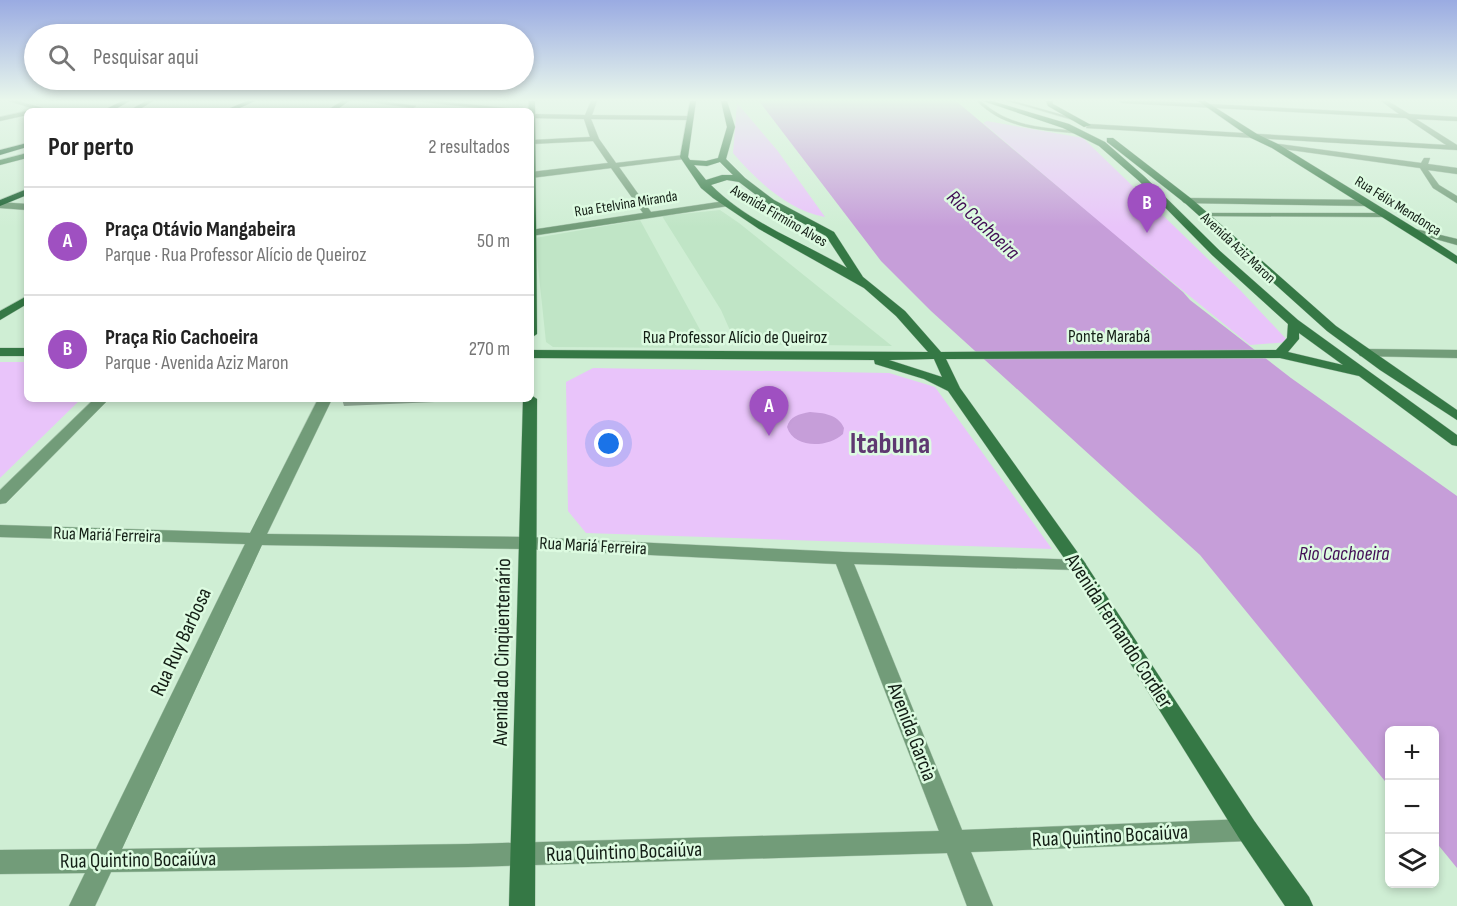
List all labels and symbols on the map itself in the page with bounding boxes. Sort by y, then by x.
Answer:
street label: Rua Félix Mendonça [1351,172,1445,240]
street label: Avenida Firmino Alves [726,180,831,251]
pin: B [1128,184,1166,233]
water label: Rio Cachoeira [942,185,1024,265]
street label: Rua Etelvina Miranda [573,186,679,222]
street label: Avenida Aziz Maron [1196,208,1279,288]
street label: Ponte Marabá [1068,326,1150,347]
street label: Rua Professor Alício de Queiroz [643,327,828,348]
pin: A [750,386,788,436]
district label: Itabuna [850,426,930,462]
your location [594,429,623,458]
street label: Rua Mariá Ferreira [53,523,161,547]
street label: Rua Mariá Ferreira [539,533,647,559]
water label: Rio Cachoeira [1299,542,1389,566]
street label: Avenida Fernando Cordier [1059,548,1178,713]
street label: Avenida do Cinqüentenário [488,558,516,747]
street label: Rua Ruy Barbosa [145,584,217,700]
street label: Avenida Garcia [882,679,942,784]
street label: Rua Quintino Bocaiúva [1031,819,1189,853]
street label: Rua Quintino Bocaiúva [545,837,703,867]
street label: Rua Quintino Bocaiúva [60,846,216,874]

